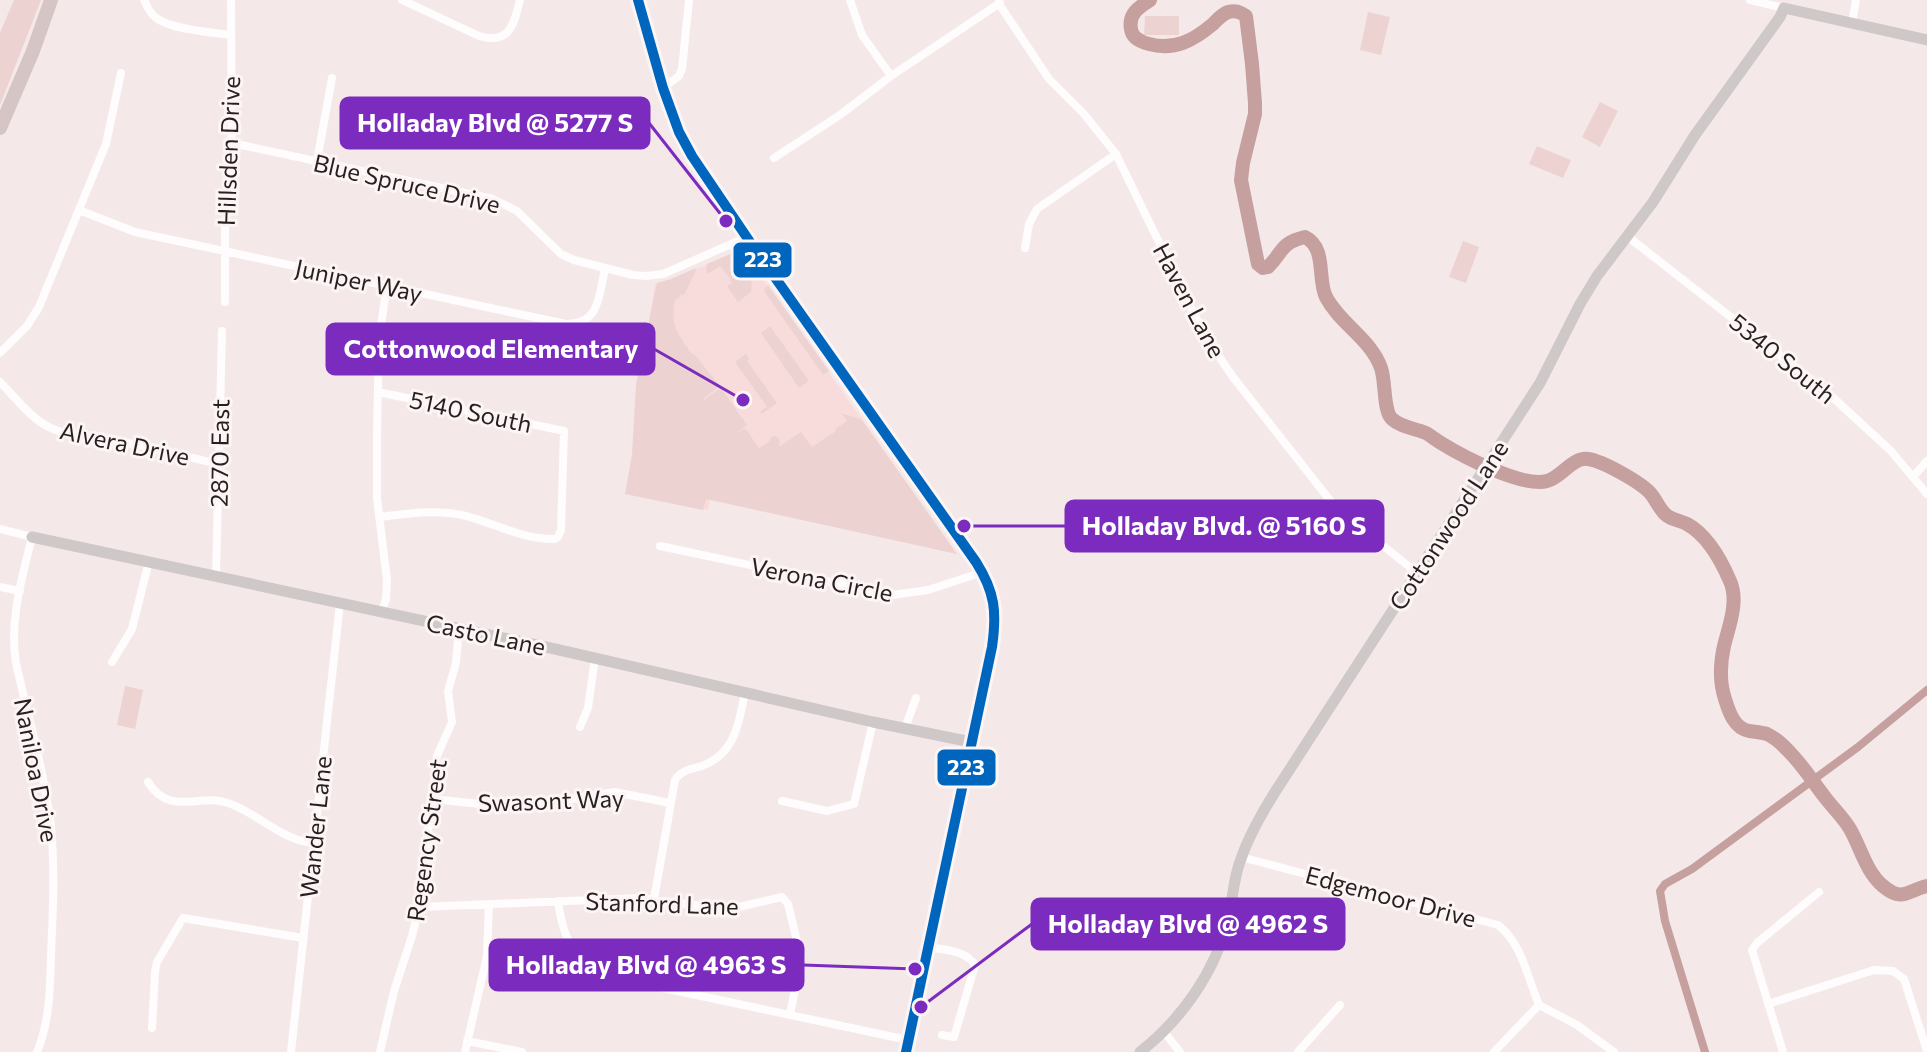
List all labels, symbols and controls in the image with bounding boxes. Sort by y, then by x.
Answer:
street label: Hillsden Drive [211,75,245,227]
callout: Holladay Blvd @ 5277 S [341,98,649,148]
text: Holladay Blvd @ 5277 S [357,106,633,137]
street label: Blue Spruce Drive [311,147,503,219]
street label: Haven Lane [1148,238,1232,362]
line badge: 223 [732,241,793,279]
text: 223 [744,245,782,272]
street label: Juniper Way [293,252,425,308]
street label: 5340 South [1724,307,1842,409]
callout: Cottonwood Elementary [327,324,654,374]
text: Cottonwood Elementary [344,332,639,363]
street label: 5140 South [407,384,535,438]
street label: 2870 East [204,399,234,507]
street label: Alvera Drive [58,415,192,471]
street label: Cottonwood Lane [1382,435,1514,615]
callout: Holladay Blvd. @ 5160 S [1066,501,1383,551]
text: Holladay Blvd. @ 5160 S [1082,509,1366,540]
street label: Verona Circle [748,551,896,607]
street label: Casto Lane [424,607,548,661]
street label: Naniloa Drive [9,696,65,844]
line badge: 223 [936,748,997,787]
text: 223 [947,753,985,780]
street label: Wander Lane [293,754,337,900]
street label: Regency Street [400,757,452,923]
street label: Swasont Way [477,783,625,817]
street label: Edgemoor Drive [1303,859,1479,933]
street label: Stanford Lane [585,886,739,920]
callout: Holladay Blvd @ 4962 S [1032,899,1344,949]
text: Holladay Blvd @ 4962 S [1048,907,1328,938]
callout: Holladay Blvd @ 4963 S [490,940,803,990]
text: Holladay Blvd @ 4963 S [506,948,786,979]

